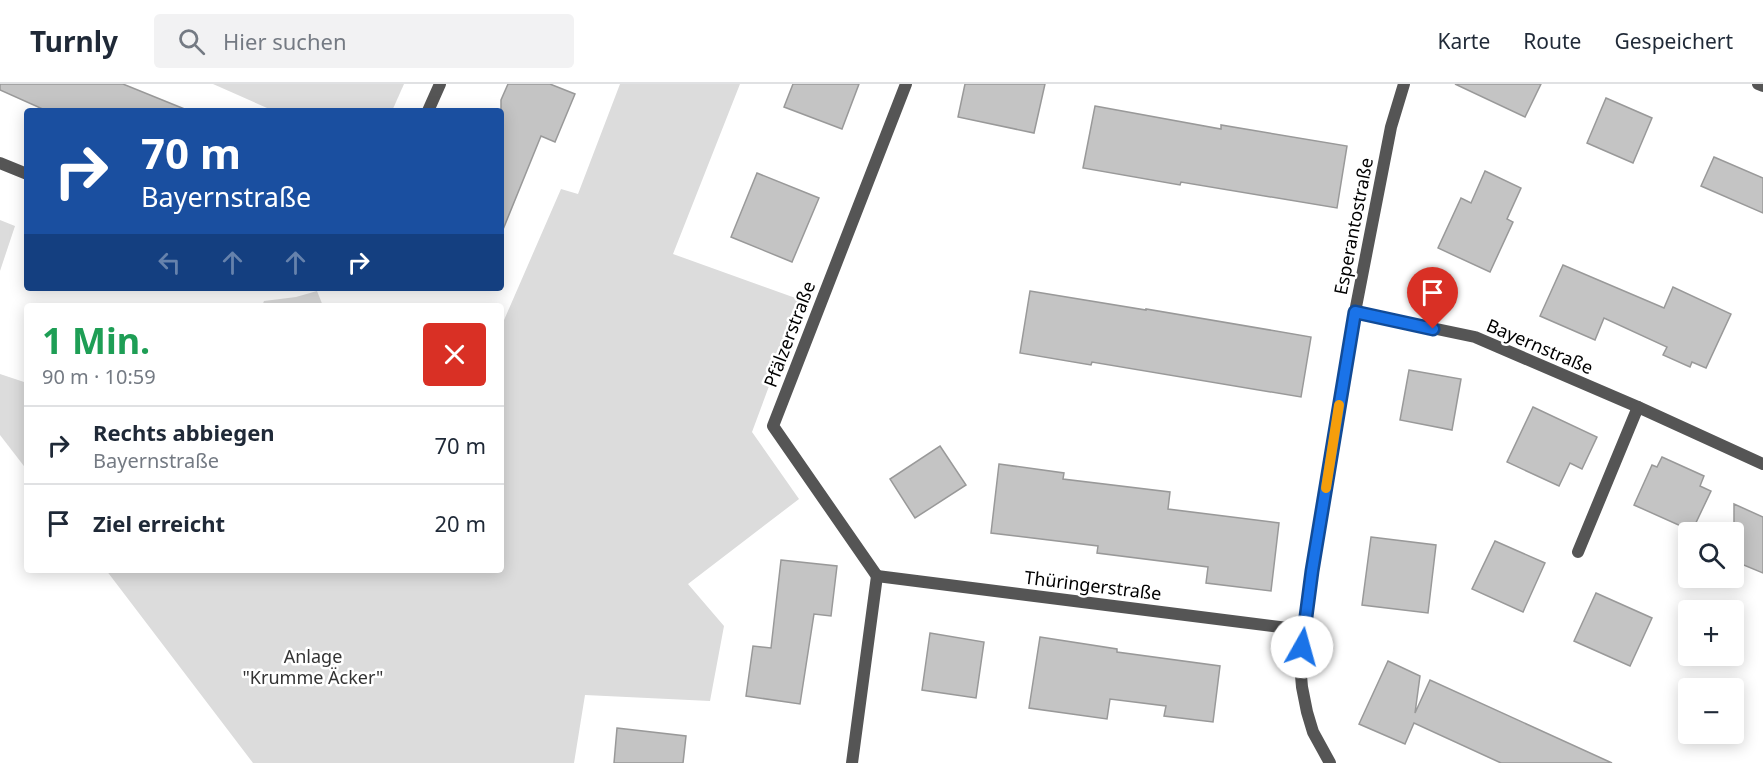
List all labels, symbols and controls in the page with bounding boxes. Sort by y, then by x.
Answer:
search box [154,14,574,68]
text: Turnly [30,22,118,60]
icon: search [175,25,208,58]
text: Hier suchen [223,26,347,56]
text: Karte [1437,27,1490,55]
text: Route [1523,27,1581,55]
text: Gespeichert [1614,27,1733,55]
text: 70 m [141,124,241,181]
icon: right [42,132,120,210]
street label: Esperantostraße [1328,155,1378,297]
text: Bayernstraße [141,178,311,215]
icon: left [153,246,186,279]
icon: ahead [216,246,249,279]
icon: ahead [279,246,312,279]
icon: right [342,246,375,279]
pin [1407,267,1458,329]
icon: arrive [1416,276,1449,309]
street label: Pfälzerstraße [758,278,820,390]
street label: Bayernstraße [1483,313,1597,379]
text: 1 Min. [42,316,150,365]
button: close [423,323,486,386]
text: 90 m · 10:59 [42,363,156,390]
text: Rechts abbiegen [93,417,275,447]
icon: right [42,429,75,462]
text: 70 m [435,430,486,460]
text: Bayernstraße [93,447,219,474]
icon: arrive [42,507,75,540]
text: Ziel erreicht [93,508,225,538]
text: 20 m [435,508,486,538]
map controls [1678,522,1744,744]
button: search [1678,522,1744,588]
street label: Thüringerstraße [1023,565,1163,605]
button: + [1678,600,1744,666]
position arrow [1270,615,1334,679]
park label: Anlage "Krumme Äcker" [243,644,383,689]
button: − [1678,678,1744,744]

